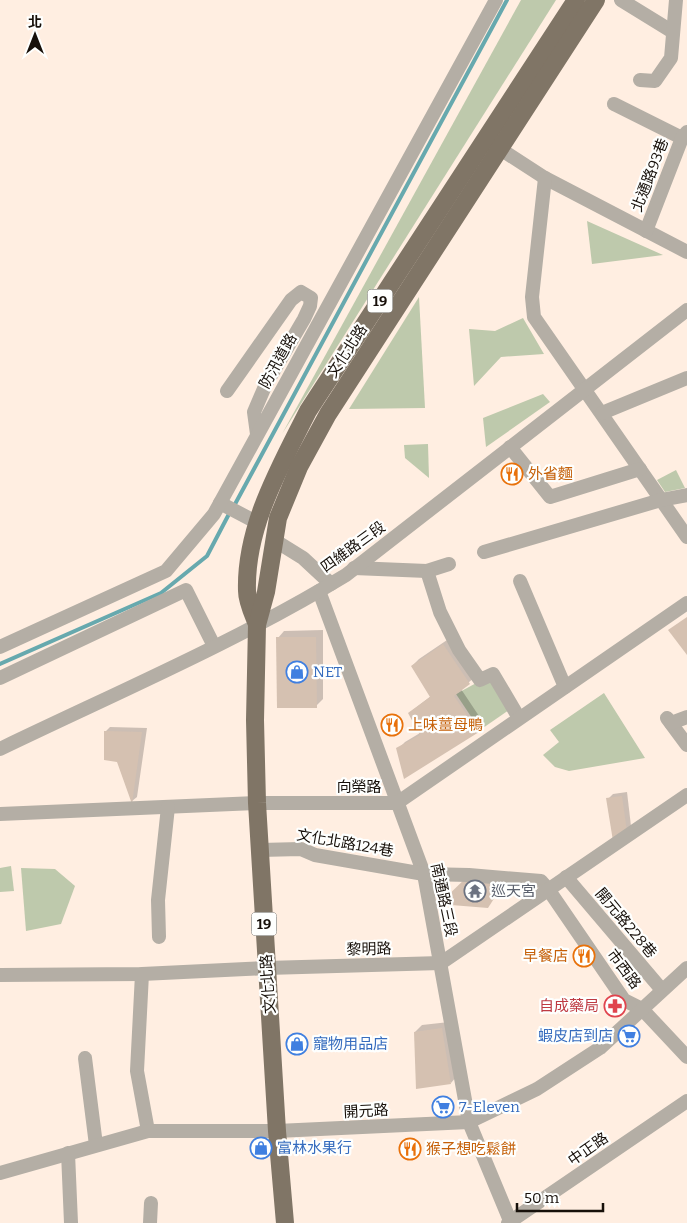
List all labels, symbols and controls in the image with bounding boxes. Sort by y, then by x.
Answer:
north arrow [10,10,60,60]
text: 北 [28,14,42,31]
street label: 北通路93巷 [628,136,672,214]
road number: 19 [368,290,392,312]
street label: 文化北路 [323,321,371,381]
street label: 防汛道路 [256,330,300,392]
restaurant icon: 外省麵 [500,462,524,486]
place label: 外省麵 [528,465,573,483]
street label: 四維路三段 [317,518,389,576]
shop icon: NET [285,660,309,684]
place label: NET [313,663,343,681]
restaurant icon: 上味薑母鴨 [380,713,404,737]
place label: 上味薑母鴨 [408,716,483,734]
street label: 向榮路 [336,778,382,796]
street label: 文化北路124巷 [295,826,395,860]
street label: 南通路三段 [427,861,461,939]
temple icon: 巡天宮 [463,879,487,903]
place label: 巡天宮 [491,882,536,900]
street label: 開元路228巷 [592,885,660,961]
road number: 19 [252,912,276,936]
street label: 黎明路 [346,940,392,958]
restaurant icon: 早餐店 [572,944,596,968]
street label: 市西路 [603,946,645,992]
place label: 早餐店 [523,947,568,965]
street label: 文化北路 [257,953,279,1015]
pharmacy icon: 自成藥局 [603,994,627,1018]
place label: 自成藥局 [539,997,599,1015]
supermarket icon: 蝦皮店到店 [617,1024,641,1048]
place label: 蝦皮店到店 [538,1027,613,1045]
shop icon: 寵物用品店 [285,1032,309,1056]
place label: 寵物用品店 [313,1035,388,1053]
supermarket icon: 7-Eleven [431,1095,455,1119]
place label: 7-Eleven [459,1098,520,1116]
street label: 開元路 [343,1101,389,1121]
street label: 中正路 [564,1129,612,1169]
shop icon: 富林水果行 [249,1136,273,1160]
restaurant icon: 猴子想吃鬆餅 [398,1137,422,1161]
place label: 富林水果行 [277,1139,352,1157]
place label: 猴子想吃鬆餅 [426,1140,516,1158]
scale bar [517,1180,603,1212]
text: 50 m [524,1189,560,1207]

